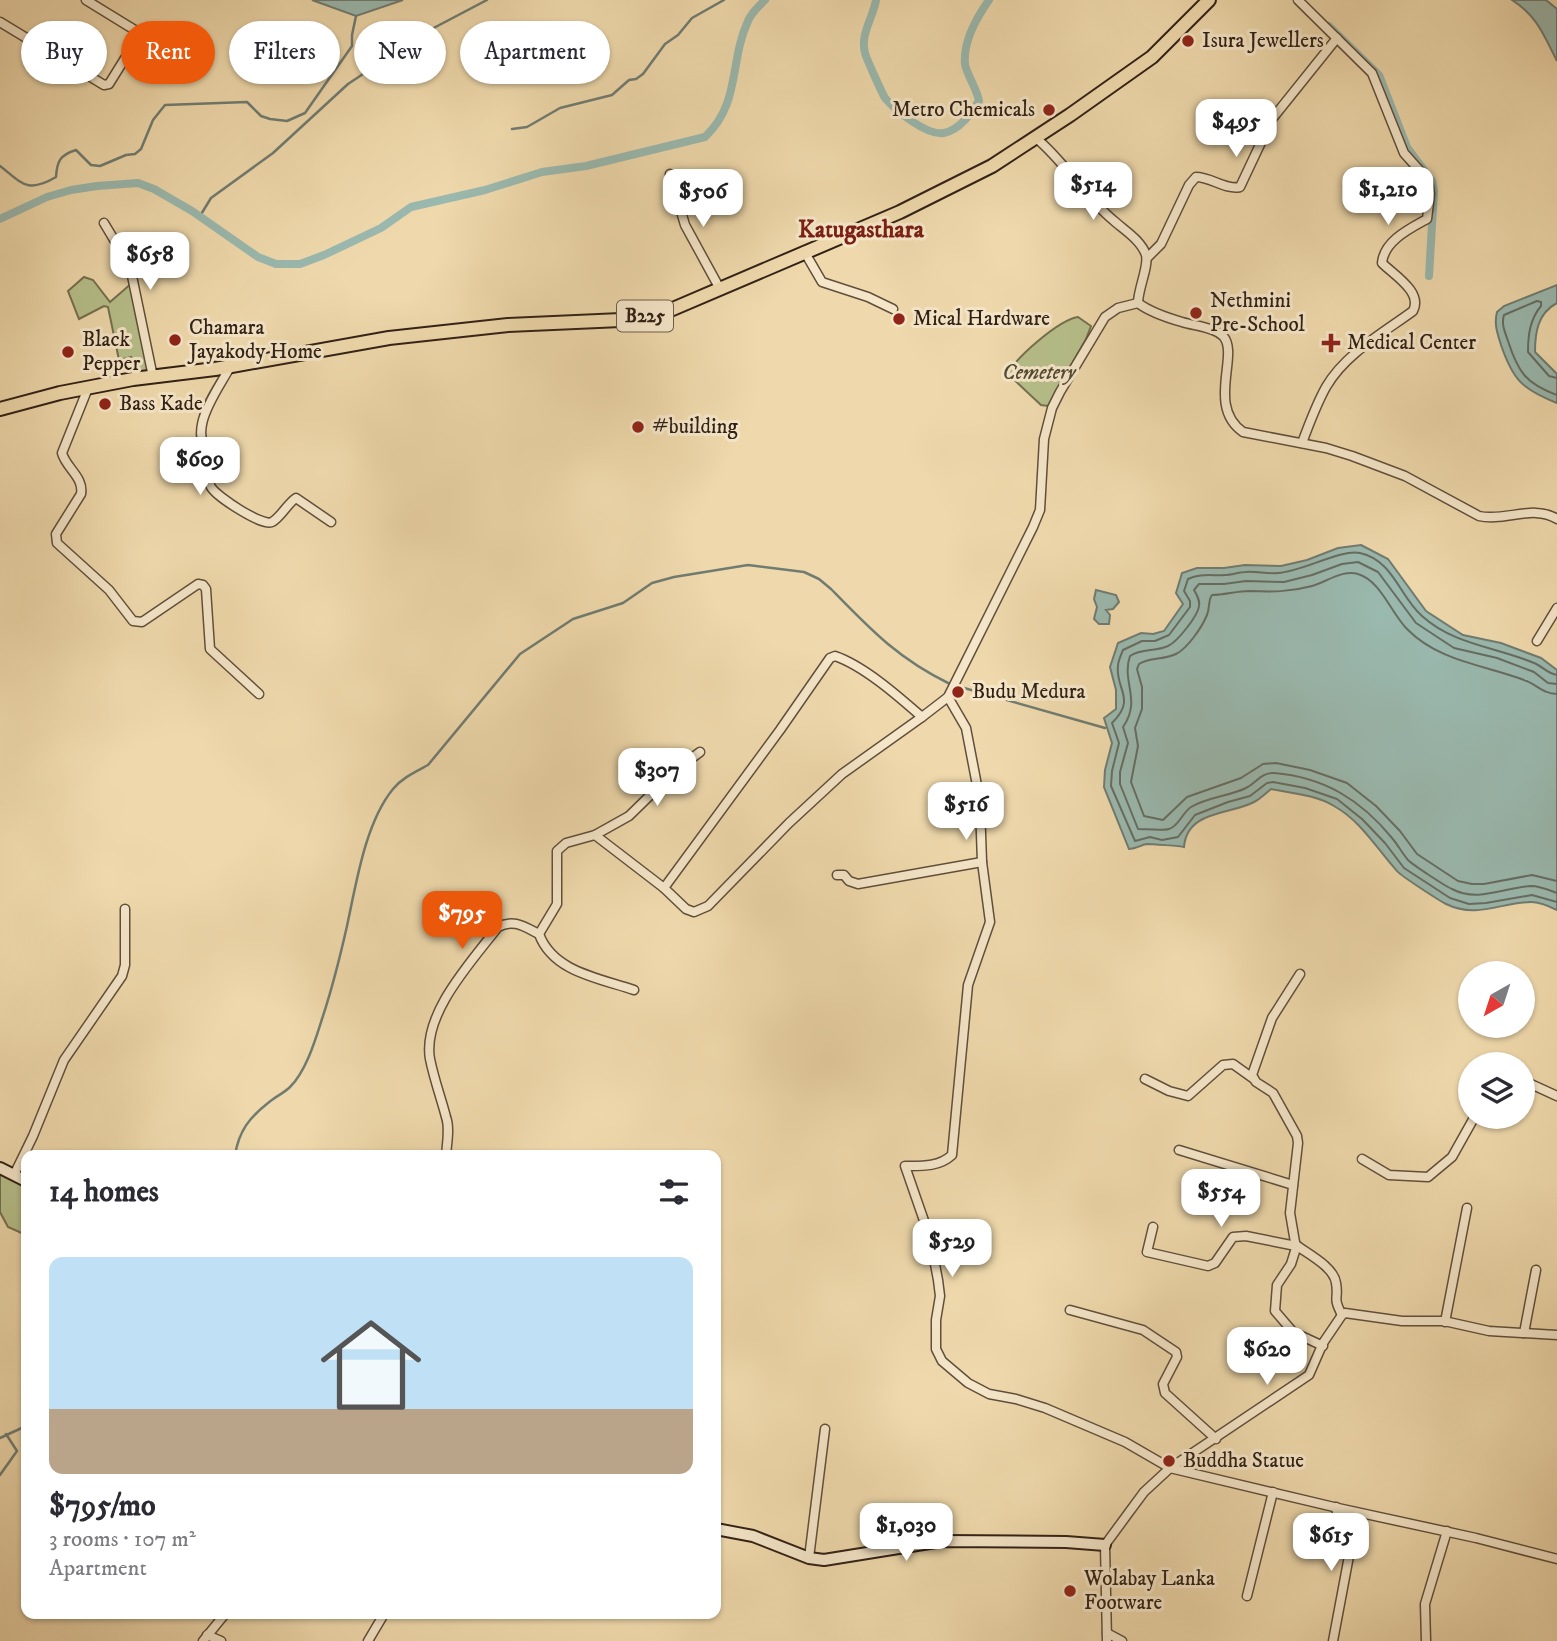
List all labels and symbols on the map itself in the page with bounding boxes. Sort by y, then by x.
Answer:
place label: Isura Jewellers [1202,28,1324,54]
marker: Isura Jewellers [1180,33,1196,49]
place label: Metro Chemicals [892,97,1035,123]
pin: $495 [1195,100,1277,159]
marker: Metro Chemicals [1041,102,1057,118]
pin: $514 [1052,162,1134,222]
pin: $1,210 [1331,168,1445,227]
pin: $506 [662,170,744,229]
district label: Katugasthara [798,215,925,245]
pin: $658 [109,232,191,292]
place label: Nethmini Pre-School [1210,288,1306,338]
road number: B225 [617,300,673,332]
marker: Nethmini Pre-School [1188,305,1204,321]
place label: Mical Hardware [913,306,1050,332]
marker: Mical Hardware [891,311,907,327]
place label: Chamara Jayakody Home [187,315,322,365]
place label: Black Pepper [82,327,140,377]
place label: Medical Center [1347,330,1476,356]
marker: Chamara Jayakody Home [167,332,183,348]
marker: Medical Center [1321,333,1341,353]
marker: Black Pepper [60,344,76,360]
park label: Cemetery [1002,360,1077,386]
place label: Bass Kade [119,391,203,417]
marker: Bass Kade [97,396,113,412]
place label: #building [652,414,738,440]
marker: #building [630,419,646,435]
pin: $609 [159,438,241,497]
place label: Budu Medura [972,679,1086,705]
marker: Budu Medura [950,684,966,700]
pin: $307 [616,748,698,808]
pin: $516 [925,782,1007,842]
pin: $795 [421,892,503,951]
north arrow [1458,961,1535,1038]
pin: $554 [1180,1170,1262,1229]
pin: $529 [911,1220,993,1279]
pin: $620 [1226,1328,1308,1387]
place label: Buddha Statue [1183,1448,1304,1474]
marker: Buddha Statue [1161,1453,1177,1469]
pin: $1,030 [849,1504,963,1563]
pin: $615 [1290,1514,1372,1573]
place label: Wolabay Lanka Footware [1083,1566,1215,1616]
marker: Wolabay Lanka Footware [1062,1583,1078,1599]

